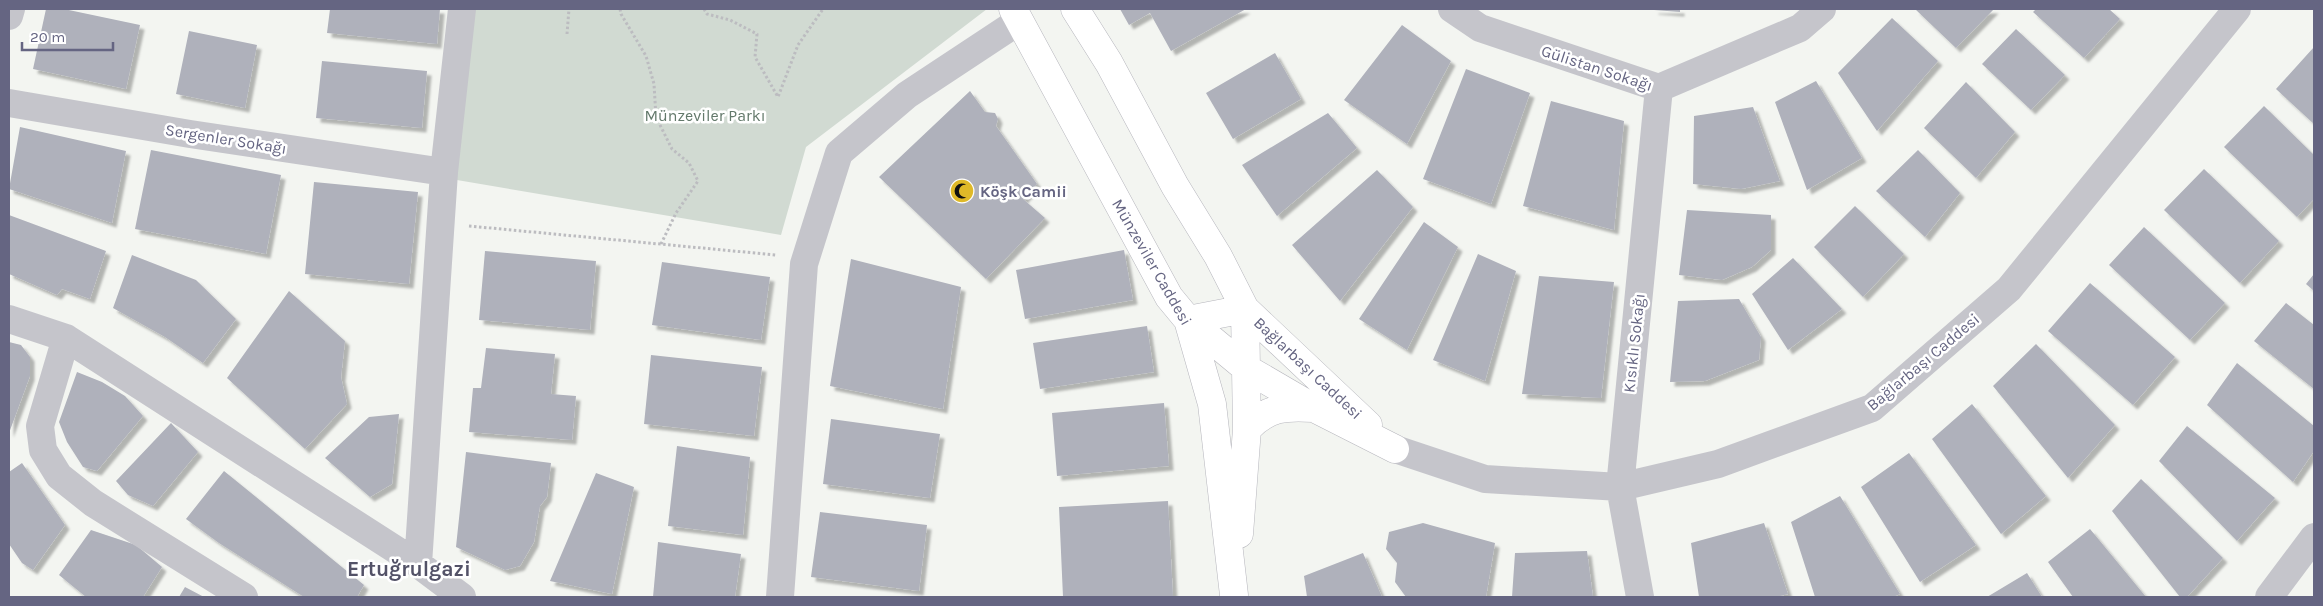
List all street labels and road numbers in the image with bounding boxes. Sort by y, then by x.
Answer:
street label: Gülistan Sokağı [1539,41,1655,95]
street label: Sergenler Sokağı [164,120,288,158]
street label: Münzeviler Caddesi [1108,195,1196,329]
street label: Kısıklı Sokağı [1619,292,1649,394]
street label: Bağlarbaşı Caddesi [1863,309,1983,415]
street label: Bağlarbaşı Caddesi [1250,313,1366,423]

